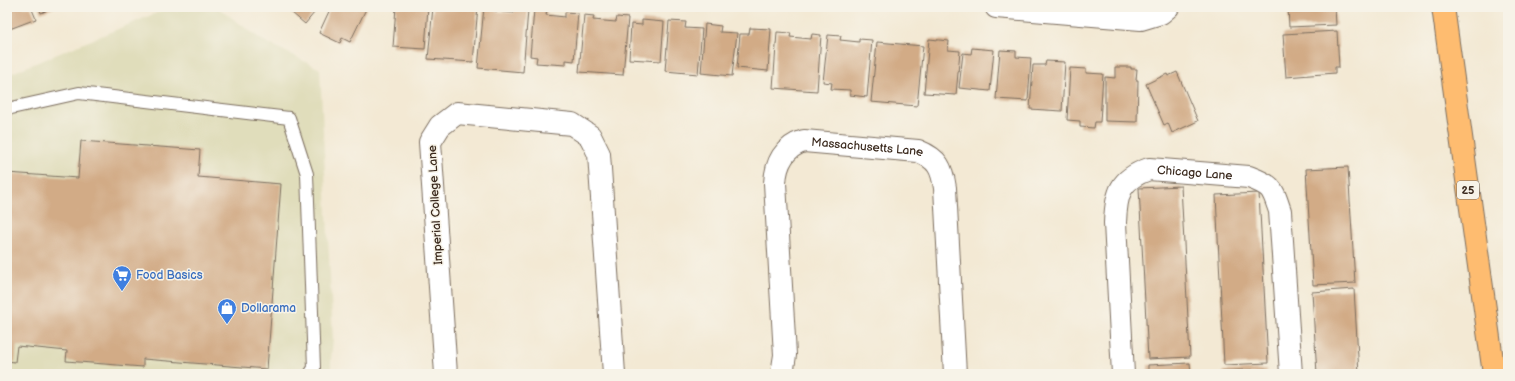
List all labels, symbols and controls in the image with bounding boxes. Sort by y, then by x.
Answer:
street label: Massachusetts Lane [811,135,926,160]
street label: Imperial College Lane [425,145,446,265]
street label: Chicago Lane [1157,163,1233,184]
road number: 25 [1457,181,1479,199]
supermarket icon: Food Basics [111,264,133,292]
place label: Food Basics [136,268,203,283]
shop icon: Dollarama [216,297,238,325]
place label: Dollarama [241,301,296,316]

